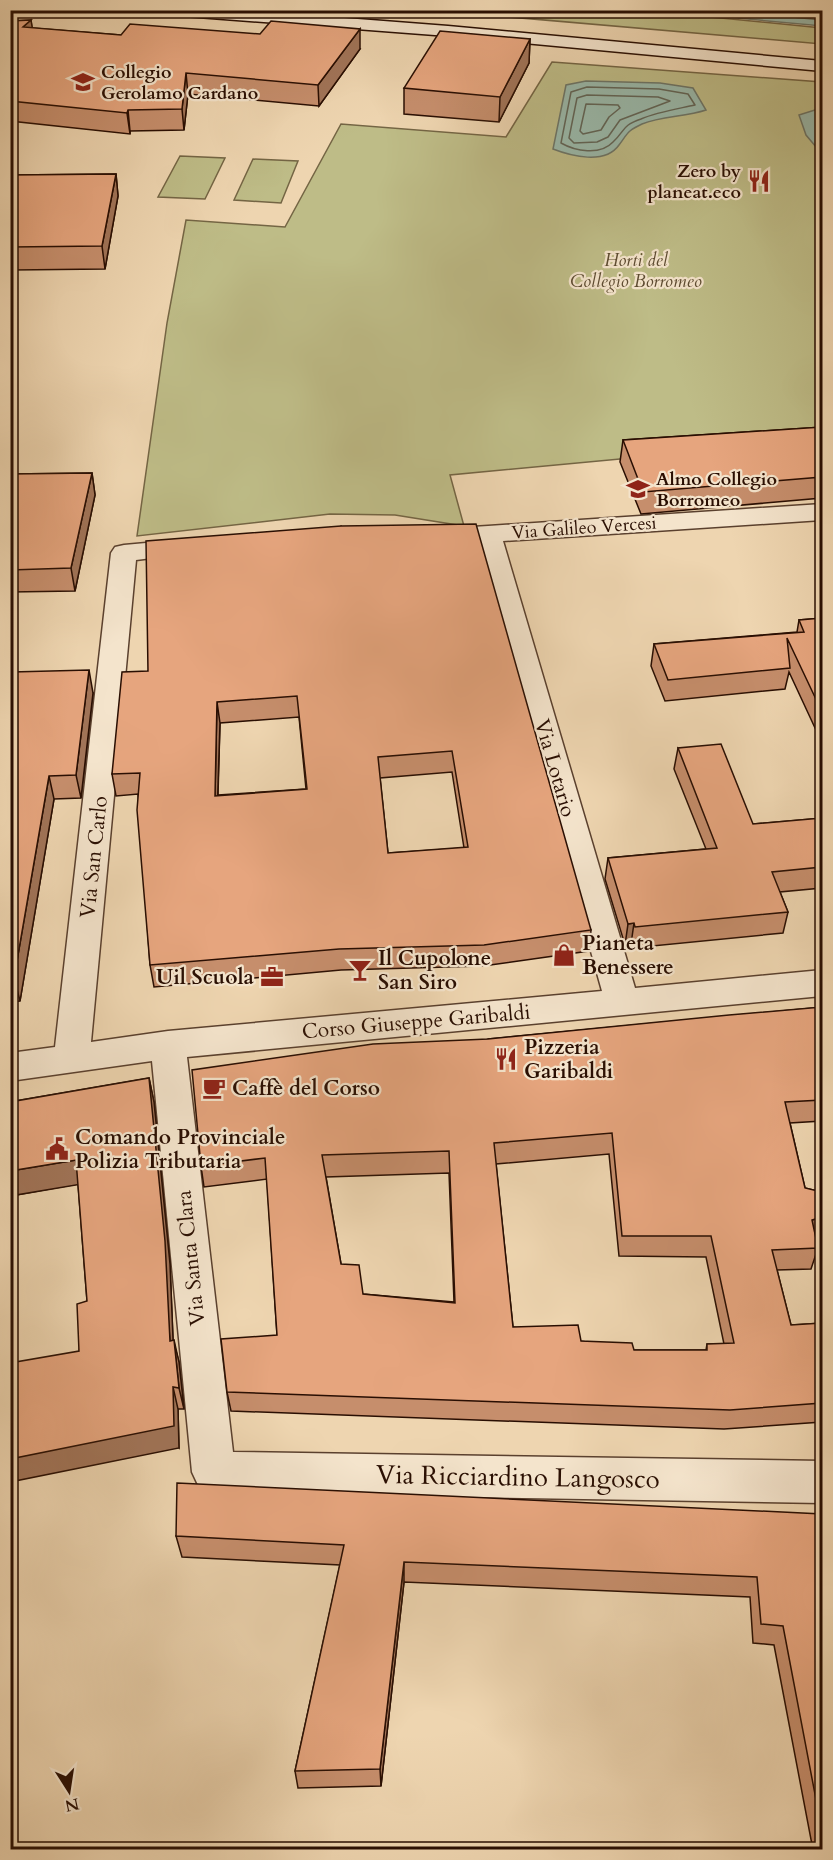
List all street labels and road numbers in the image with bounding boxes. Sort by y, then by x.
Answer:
street label: Via Galileo Vercesi [511,510,657,546]
street label: Via Lotario [527,716,583,820]
street label: Via San Carlo [73,794,115,920]
street label: Corso Giuseppe Garibaldi [301,998,532,1046]
street label: Via Santa Clara [169,1189,213,1327]
street label: Via Ricciardino Langosco [376,1457,660,1497]

